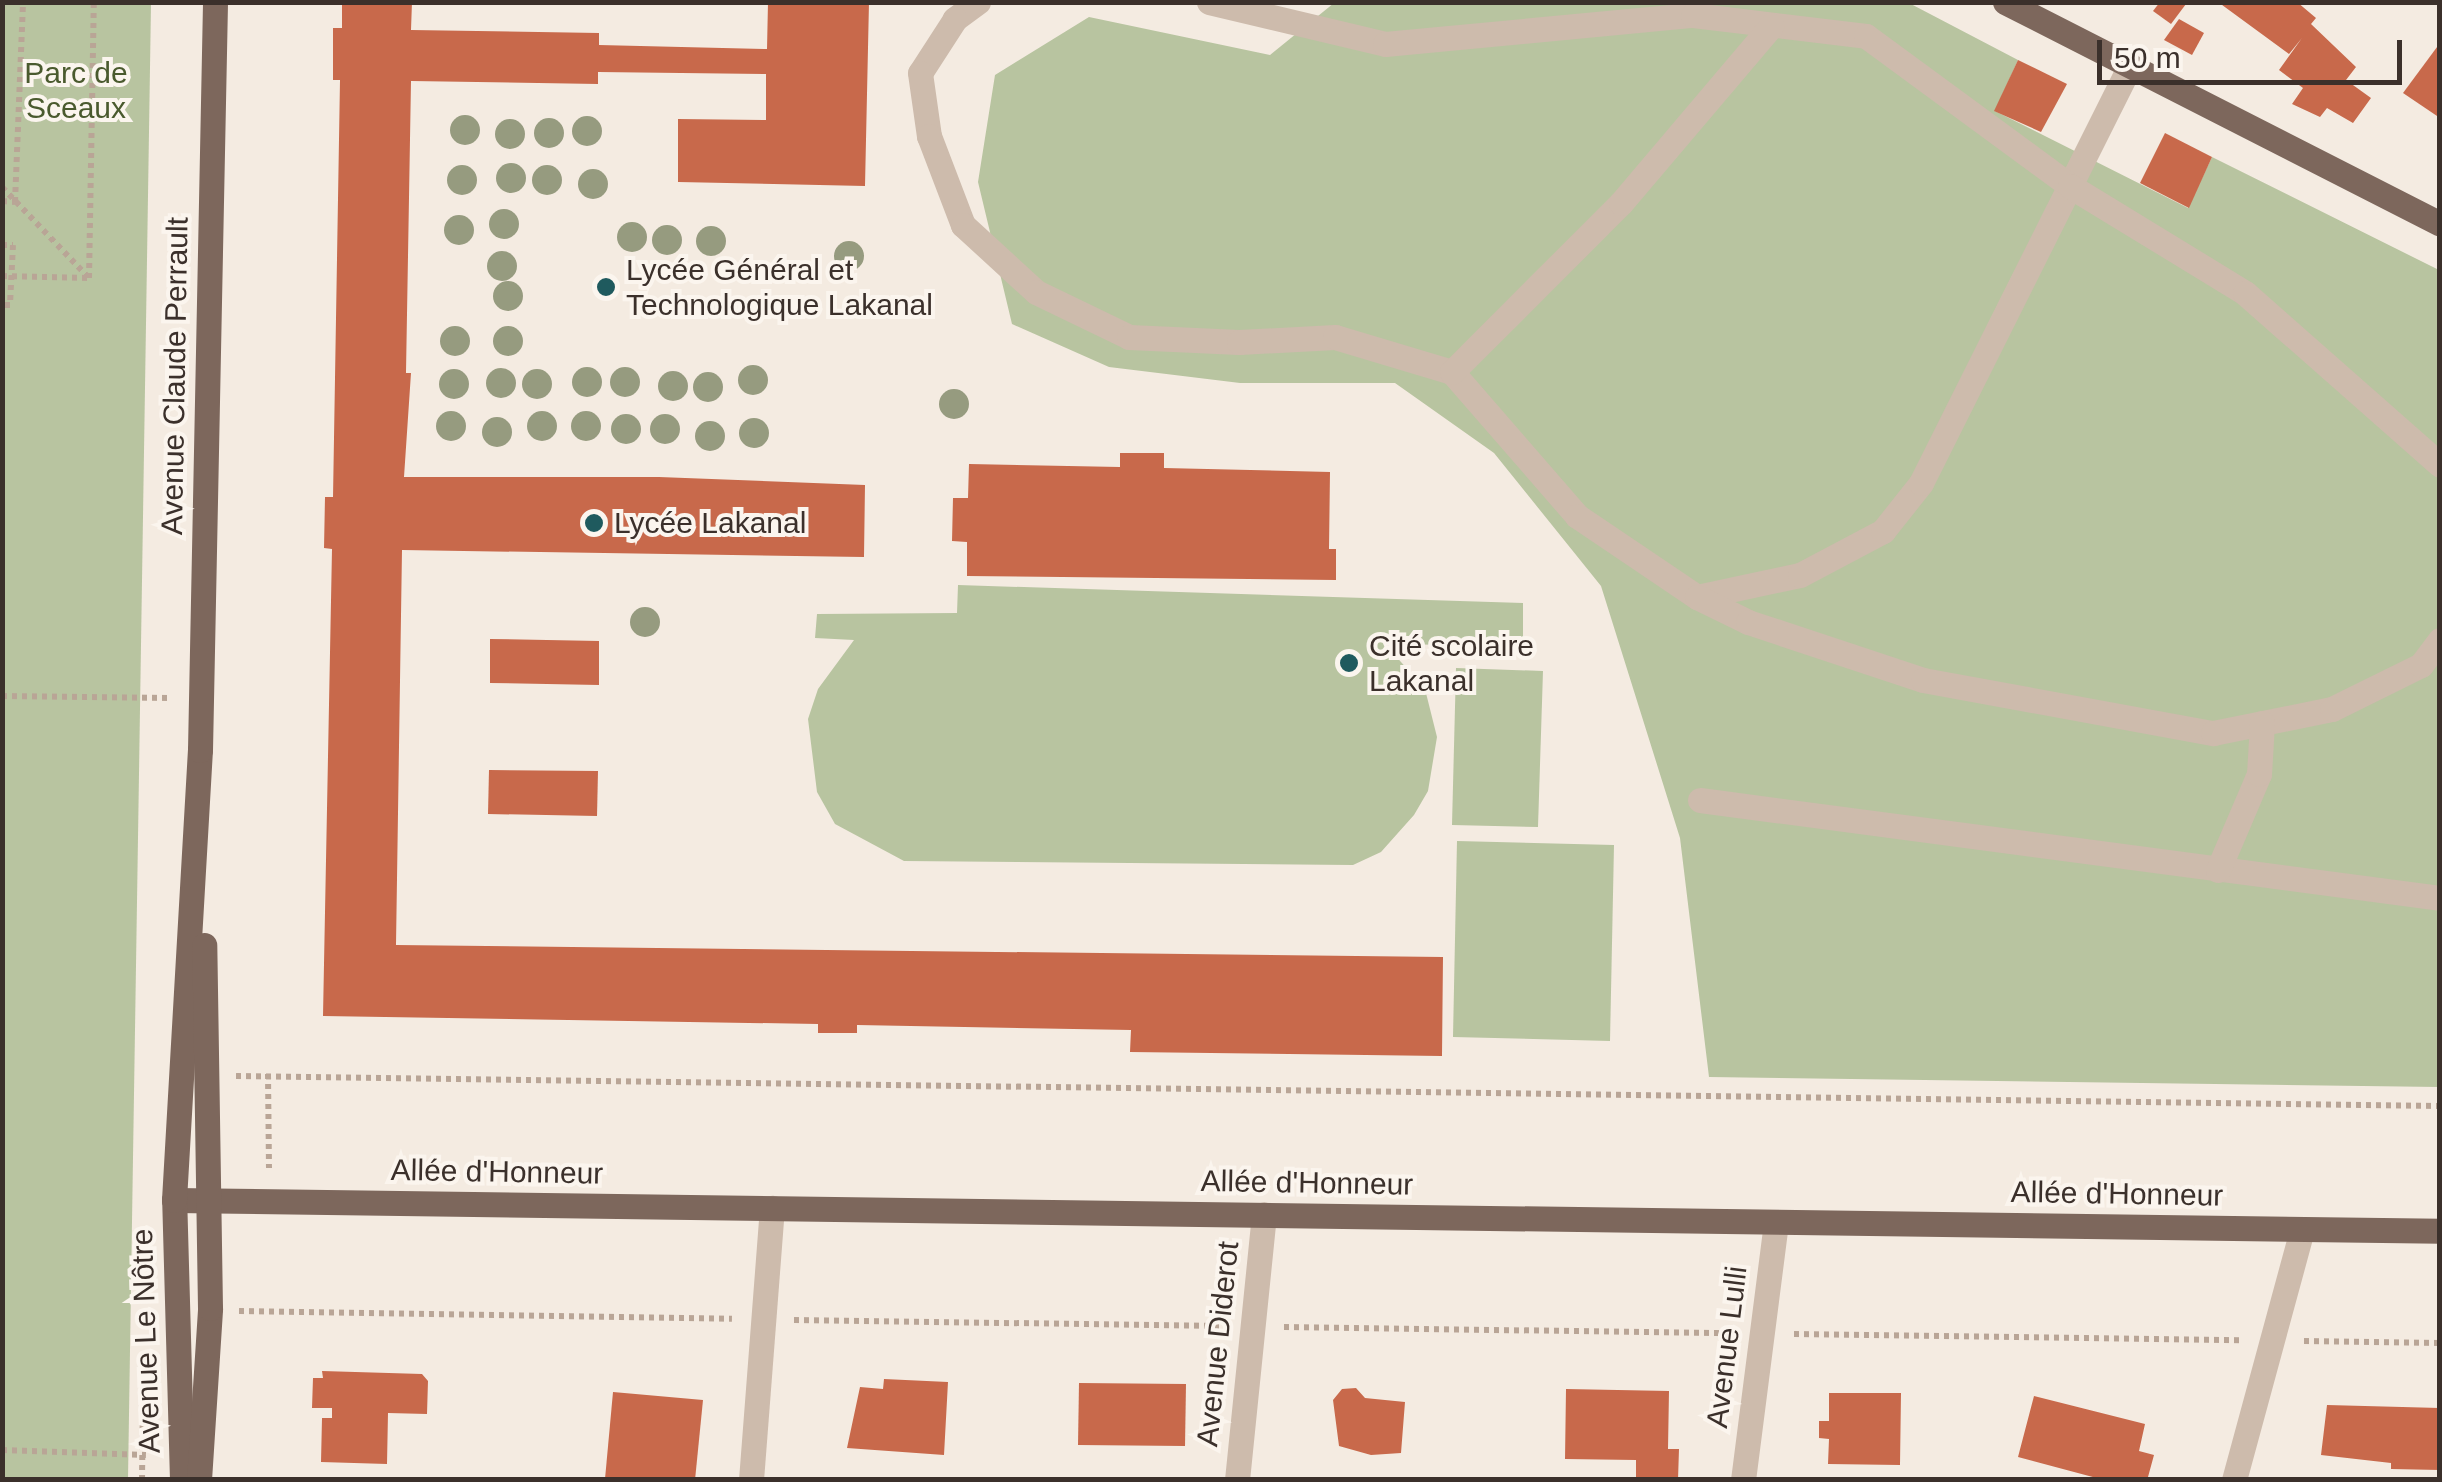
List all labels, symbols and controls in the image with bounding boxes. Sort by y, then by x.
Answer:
scale bar [2102,20,2407,82]
text: 50 m [2114,41,2181,74]
park label: Parc de Sceaux [24,55,128,126]
street label: Avenue Claude Perrault [154,217,196,535]
place label: Lycée Général et Technologique Lakanal [626,252,933,322]
marker: Lycée Général et Technologique Lakanal [595,276,617,298]
place label: Lycée Lakanal [614,505,806,541]
marker: Lycée Lakanal [583,512,605,534]
place label: Cité scolaire Lakanal [1369,628,1534,698]
marker: Cité scolaire Lakanal [1338,652,1360,674]
street label: Allée d'Honneur [390,1152,604,1192]
street label: Allée d'Honneur [1200,1163,1414,1203]
street label: Allée d'Honneur [2010,1174,2224,1214]
street label: Avenue Le Nôtre [124,1228,168,1454]
street label: Avenue Diderot [1189,1240,1247,1448]
street label: Avenue Lulli [1699,1264,1755,1430]

